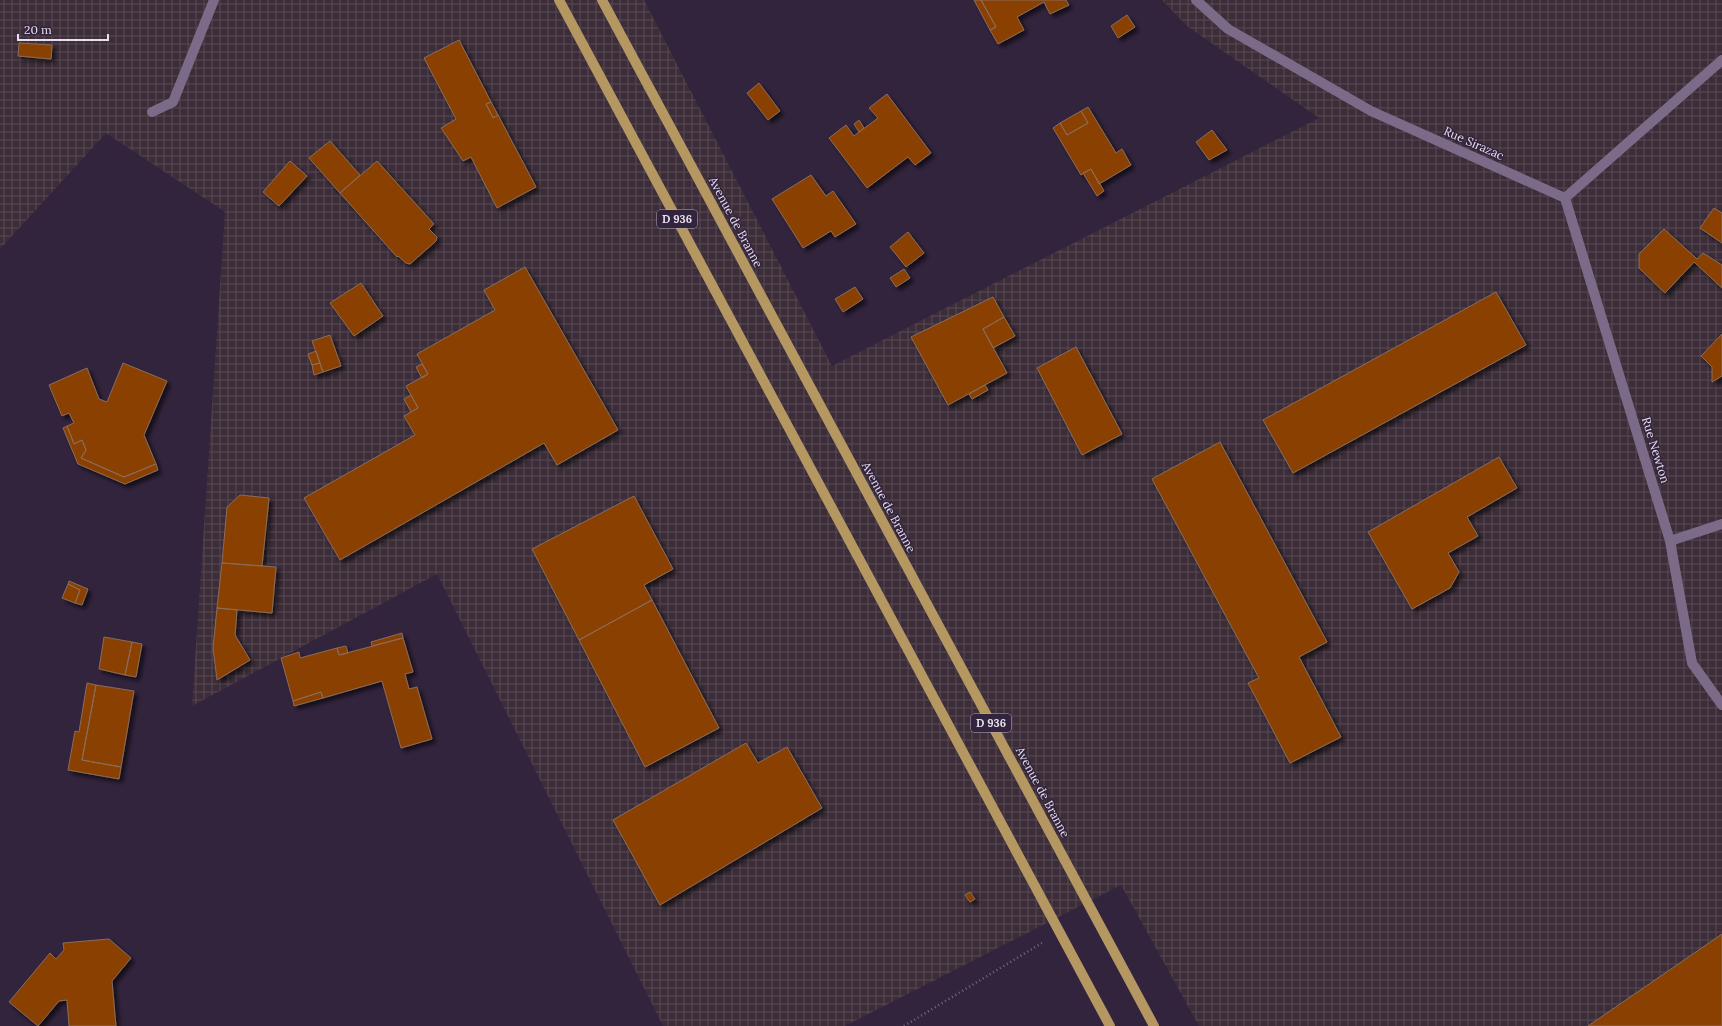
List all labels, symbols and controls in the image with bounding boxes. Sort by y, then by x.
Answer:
scale bar [18,16,108,42]
text: 20 m [24,22,52,37]
street label: Rue Sirazac [1441,123,1507,163]
street label: Avenue de Branne [705,173,766,270]
road number: D 936 [657,210,697,228]
street label: Rue Newton [1639,415,1673,485]
street label: Avenue de Branne [858,458,919,555]
road number: D 936 [971,714,1011,732]
street label: Avenue de Branne [1012,743,1073,840]

